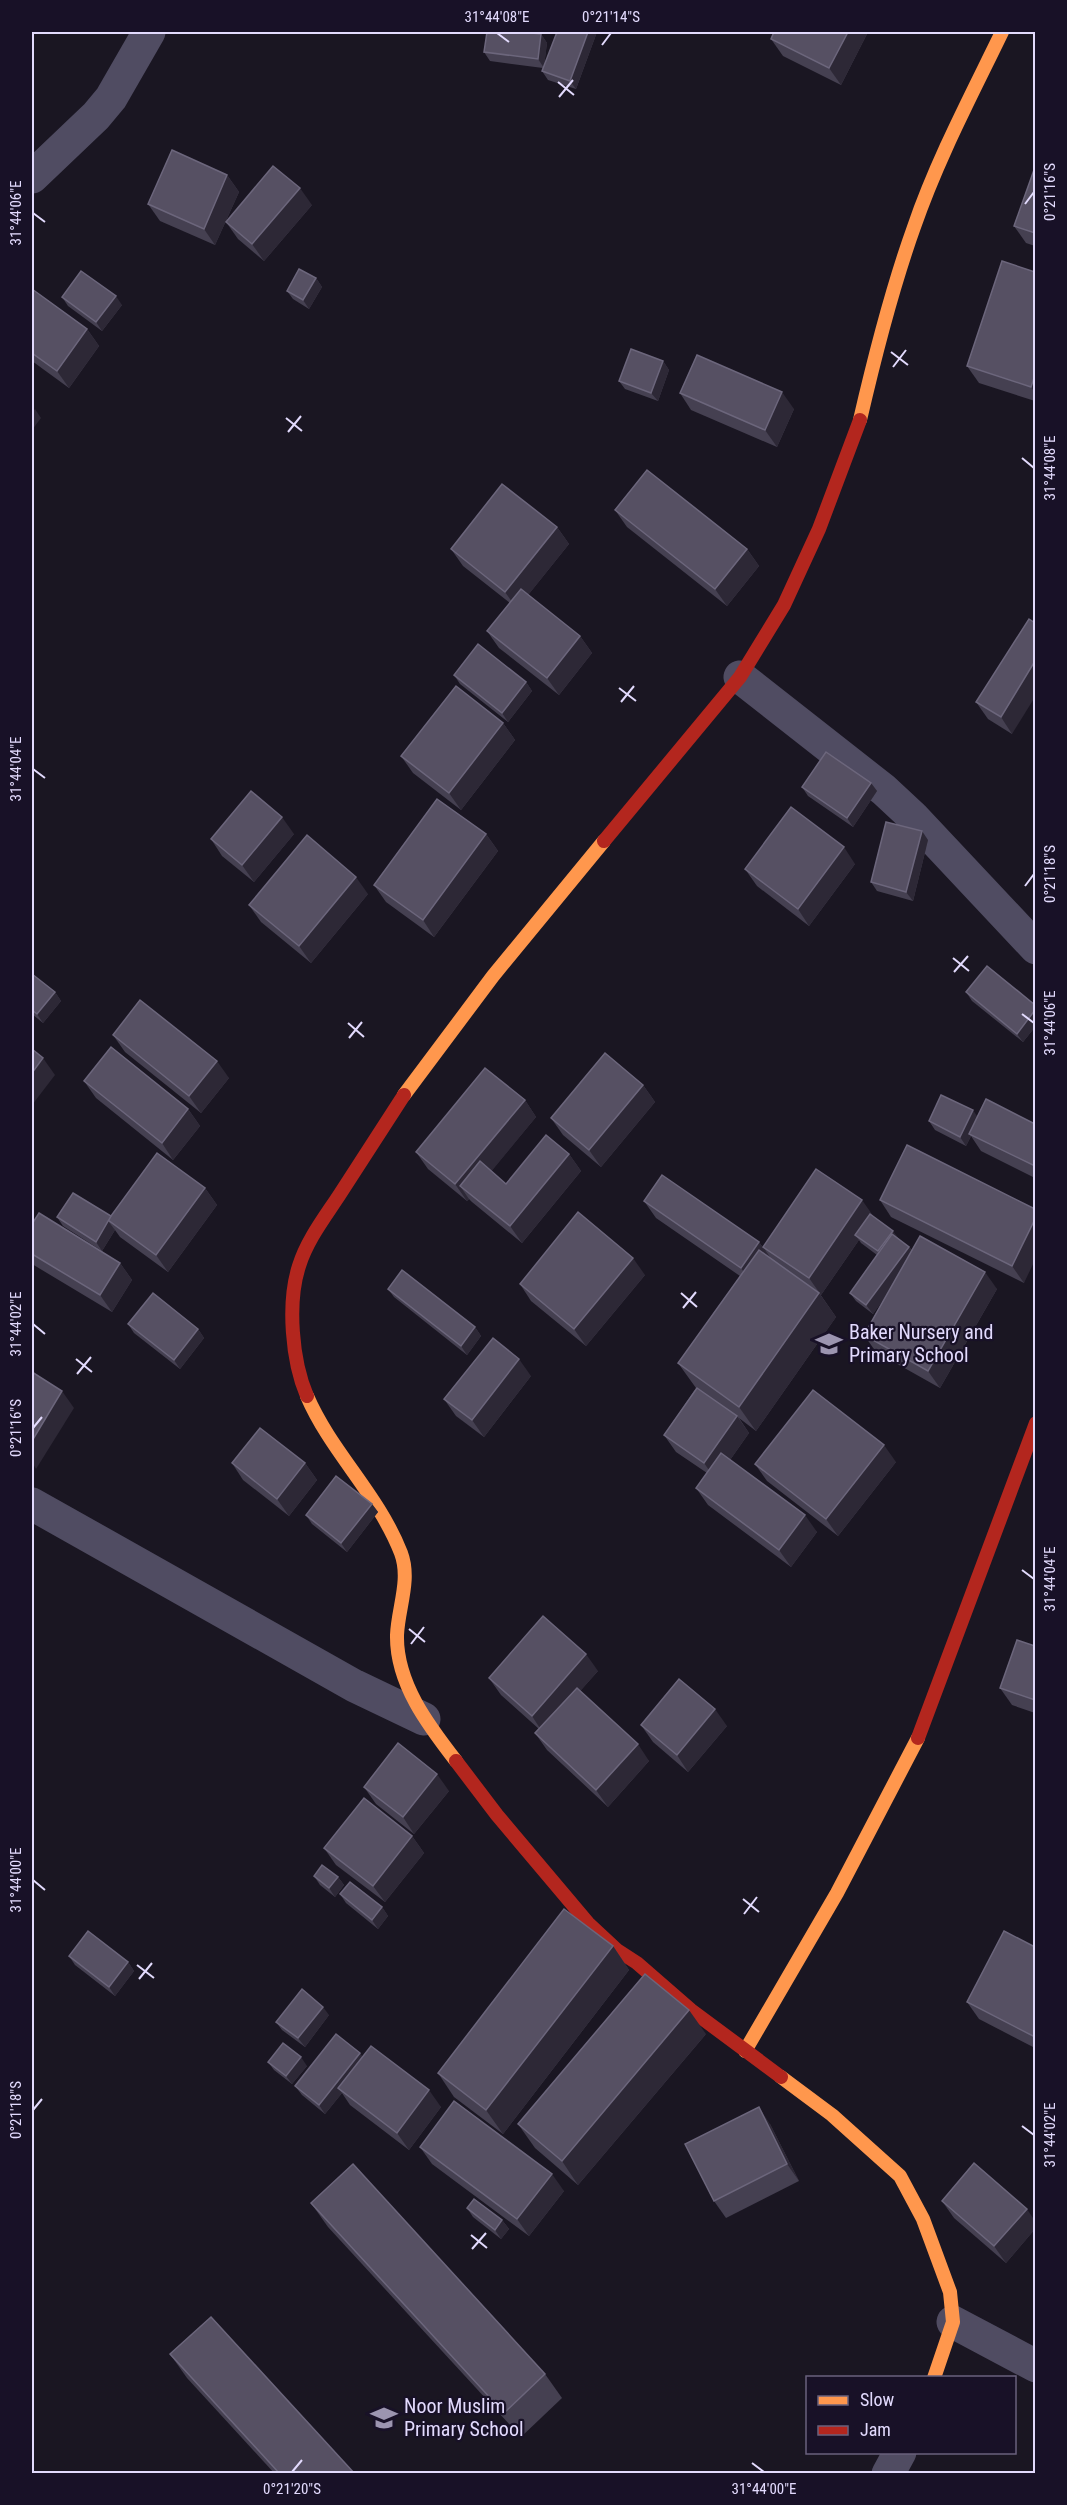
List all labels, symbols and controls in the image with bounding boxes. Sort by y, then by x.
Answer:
text: 31°44'08"E [465,8,529,26]
text: 0°21'14"S [582,8,640,26]
text: 0°21'16"S [1041,163,1059,221]
text: 31°44'06"E [7,181,25,245]
text: 31°44'08"E [1041,436,1059,500]
text: 31°44'04"E [7,737,25,801]
text: 0°21'18"S [1041,845,1059,903]
text: 31°44'06"E [1041,991,1059,1055]
text: 31°44'02"E [7,1292,25,1356]
place label: Baker Nursery and Primary School [849,1320,993,1367]
school or university icon: Baker Nursery and Primary School [814,1329,844,1359]
text: 0°21'16"S [7,1399,25,1457]
text: 31°44'04"E [1041,1547,1059,1611]
text: 31°44'00"E [7,1848,25,1912]
text: 0°21'18"S [7,2081,25,2139]
text: 31°44'02"E [1041,2103,1059,2167]
legend [806,2376,1016,2454]
text: Slow [860,2389,895,2410]
place label: Noor Muslim Primary School [404,2394,524,2441]
school or university icon: Noor Muslim Primary School [369,2403,399,2433]
text: Jam [860,2419,891,2440]
text: 0°21'20"S [263,2480,321,2498]
text: 31°44'00"E [732,2480,796,2498]

